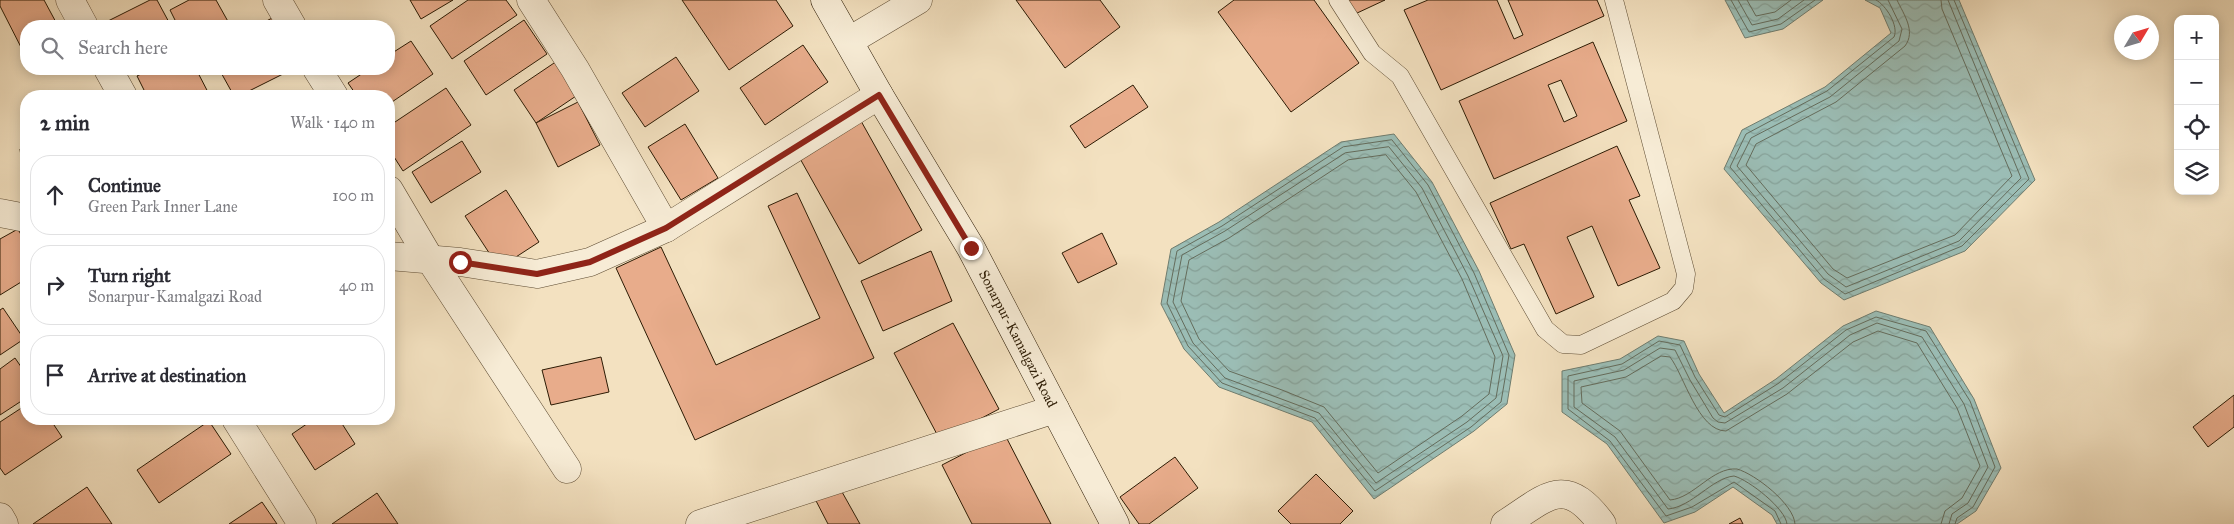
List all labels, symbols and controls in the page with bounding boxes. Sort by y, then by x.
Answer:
north arrow [2114,15,2159,60]
map controls [2174,15,2219,195]
button: + [2174,15,2219,60]
search box [20,20,395,75]
icon: search [38,34,66,62]
text: Search here [78,36,168,59]
button: − [2174,60,2219,105]
button: locate [2174,105,2219,150]
text: 2 min [40,110,90,136]
text: Walk · 140 m [290,113,375,132]
button: layers [2174,150,2219,195]
text: Continue [88,174,161,197]
icon: ahead [41,181,69,209]
text: 100 m [332,186,374,205]
text: Green Park Inner Lane [88,197,238,216]
route end [960,237,983,260]
route start [449,251,472,274]
text: Turn right [88,264,171,287]
street label: Sonarpur-Kamalgazi Road [975,267,1061,410]
icon: right [41,271,69,299]
text: 40 m [339,276,374,295]
text: Sonarpur-Kamalgazi Road [88,287,262,306]
icon: arrive [41,361,69,389]
text: Arrive at destination [88,364,246,387]

